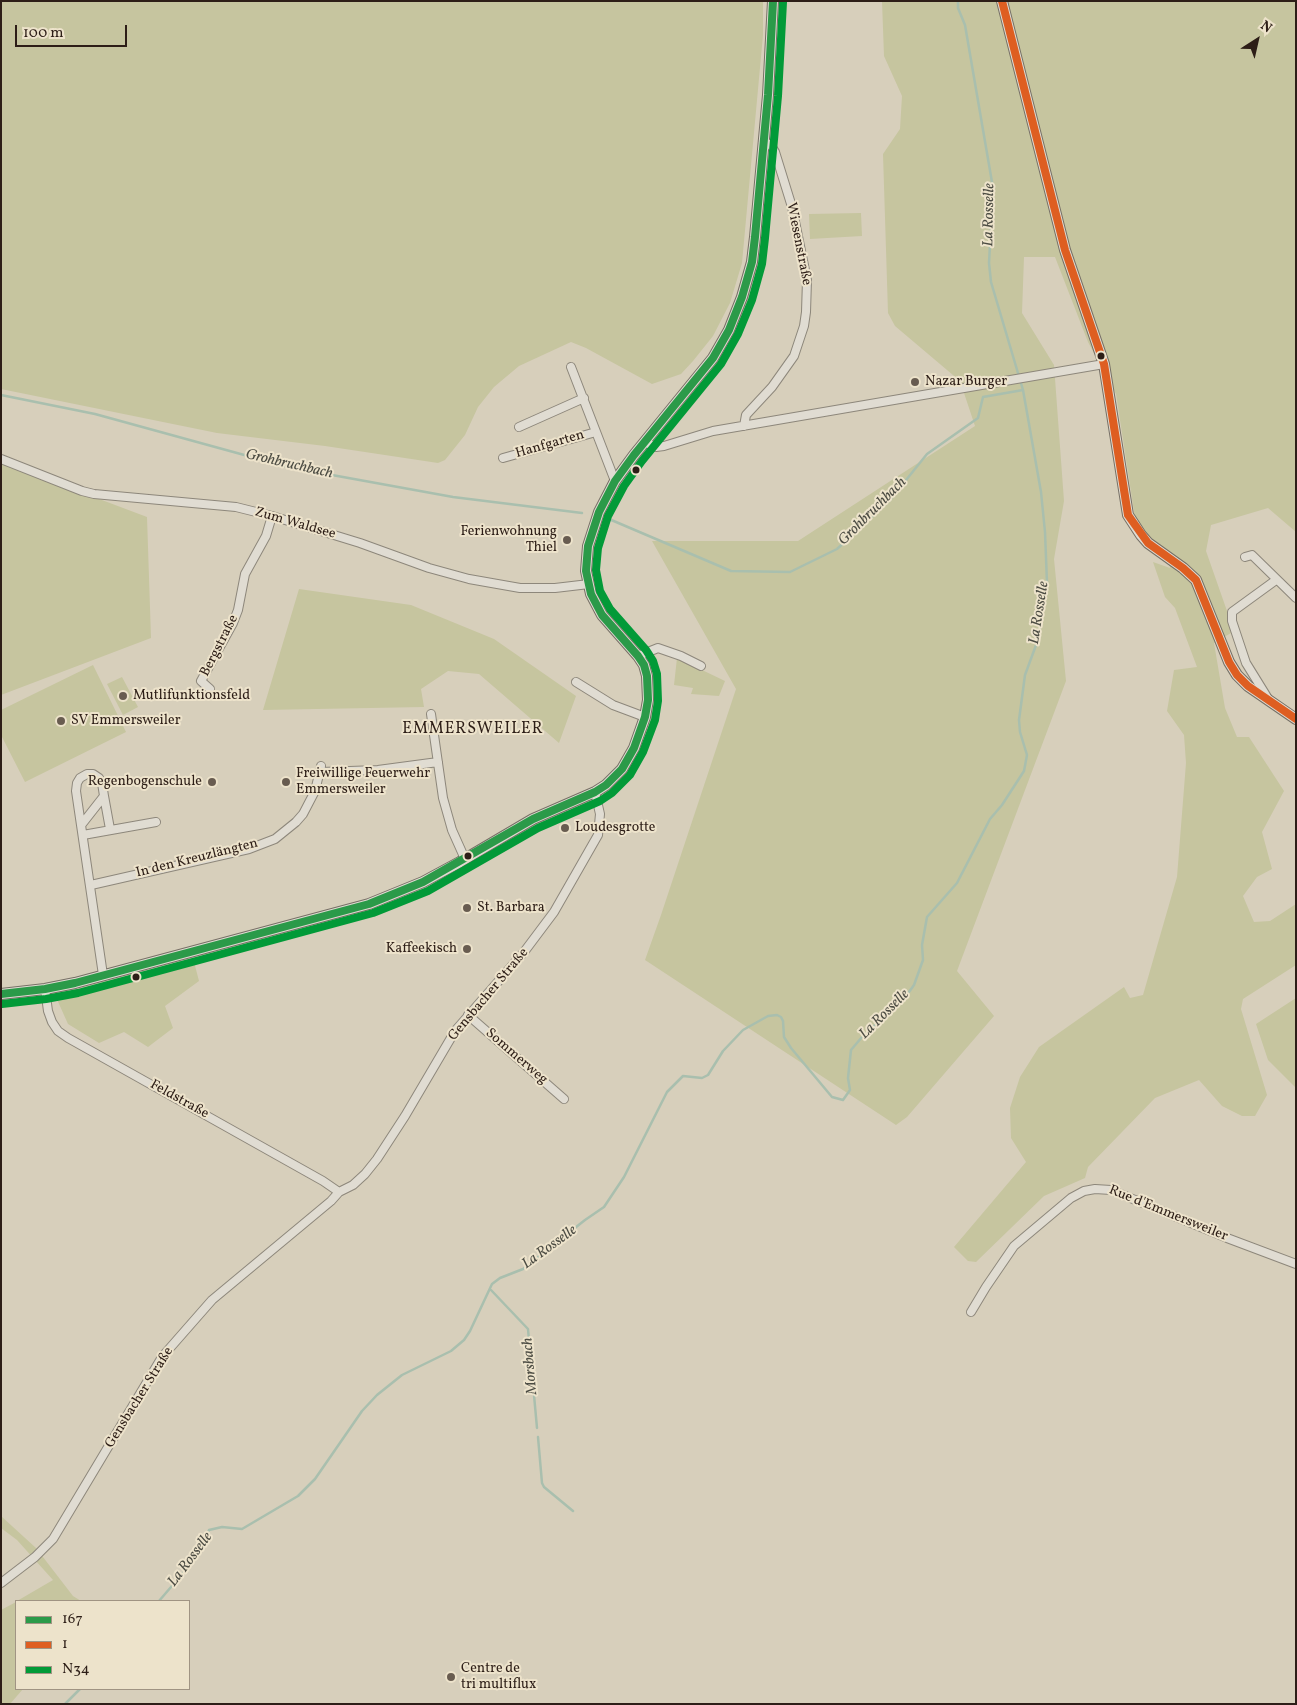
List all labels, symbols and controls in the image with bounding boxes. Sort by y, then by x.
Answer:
scale bar [18,15,130,47]
north arrow [1232,15,1282,65]
text: N [1256,17,1275,38]
text: 100 m [23,23,63,44]
water label: La Rosselle [980,183,1000,247]
street label: Wiesenstraße [782,201,814,287]
unlabelled marker [1096,351,1106,361]
place label: Nazar Burger [925,374,1007,390]
marker: Nazar Burger [909,376,921,388]
street label: Hanfgarten [514,427,586,463]
water label: Grohbruchbach [244,446,334,484]
unlabelled marker [631,465,641,475]
water label: Grohbruchbach [835,474,911,550]
street label: Zum Waldsee [253,504,337,544]
place label: Ferienwohnung Thiel [461,524,557,556]
marker: Ferienwohnung Thiel [561,534,573,546]
water label: La Rosselle [1026,580,1054,646]
street label: Bergstraße [197,612,243,680]
place label: Mutlifunktionsfeld [133,688,250,704]
marker: Mutlifunktionsfeld [117,690,129,702]
place label: SV Emmersweiler [71,713,180,729]
marker: SV Emmersweiler [55,715,67,727]
district label: EMMERSWEILER [401,720,545,740]
place label: Freiwillige Feuerwehr Emmersweiler [296,766,430,799]
place label: Regenbogenschule [88,774,202,790]
marker: Regenbogenschule [206,776,218,788]
marker: Freiwillige Feuerwehr Emmersweiler [280,776,292,788]
place label: Loudesgrotte [575,820,655,836]
marker: Loudesgrotte [559,822,571,834]
street label: In den Kreuzlängten [134,836,260,882]
unlabelled marker [463,851,473,861]
place label: St. Barbara [477,900,545,916]
marker: St. Barbara [461,902,473,914]
place label: Kaffeekisch [386,941,457,957]
marker: Kaffeekisch [461,943,473,955]
street label: Gensbacher Straße [445,945,533,1045]
unlabelled marker [131,972,141,982]
water label: La Rosselle [856,986,914,1044]
street label: Sommerweg [481,1025,551,1089]
street label: Feldstraße [147,1077,211,1123]
street label: Rue d'Emmersweiler [1106,1182,1230,1246]
water label: La Rosselle [519,1222,581,1274]
water label: Morsbach [520,1337,542,1395]
street label: Gensbacher Straße [102,1344,178,1452]
water label: La Rosselle [165,1529,217,1591]
legend [15,1600,190,1690]
text: 167 [62,1609,83,1630]
text: 1 [62,1634,68,1655]
text: N34 [62,1659,90,1680]
place label: Centre de tri multiflux [461,1661,536,1694]
marker: Centre de tri multiflux [445,1671,457,1683]

